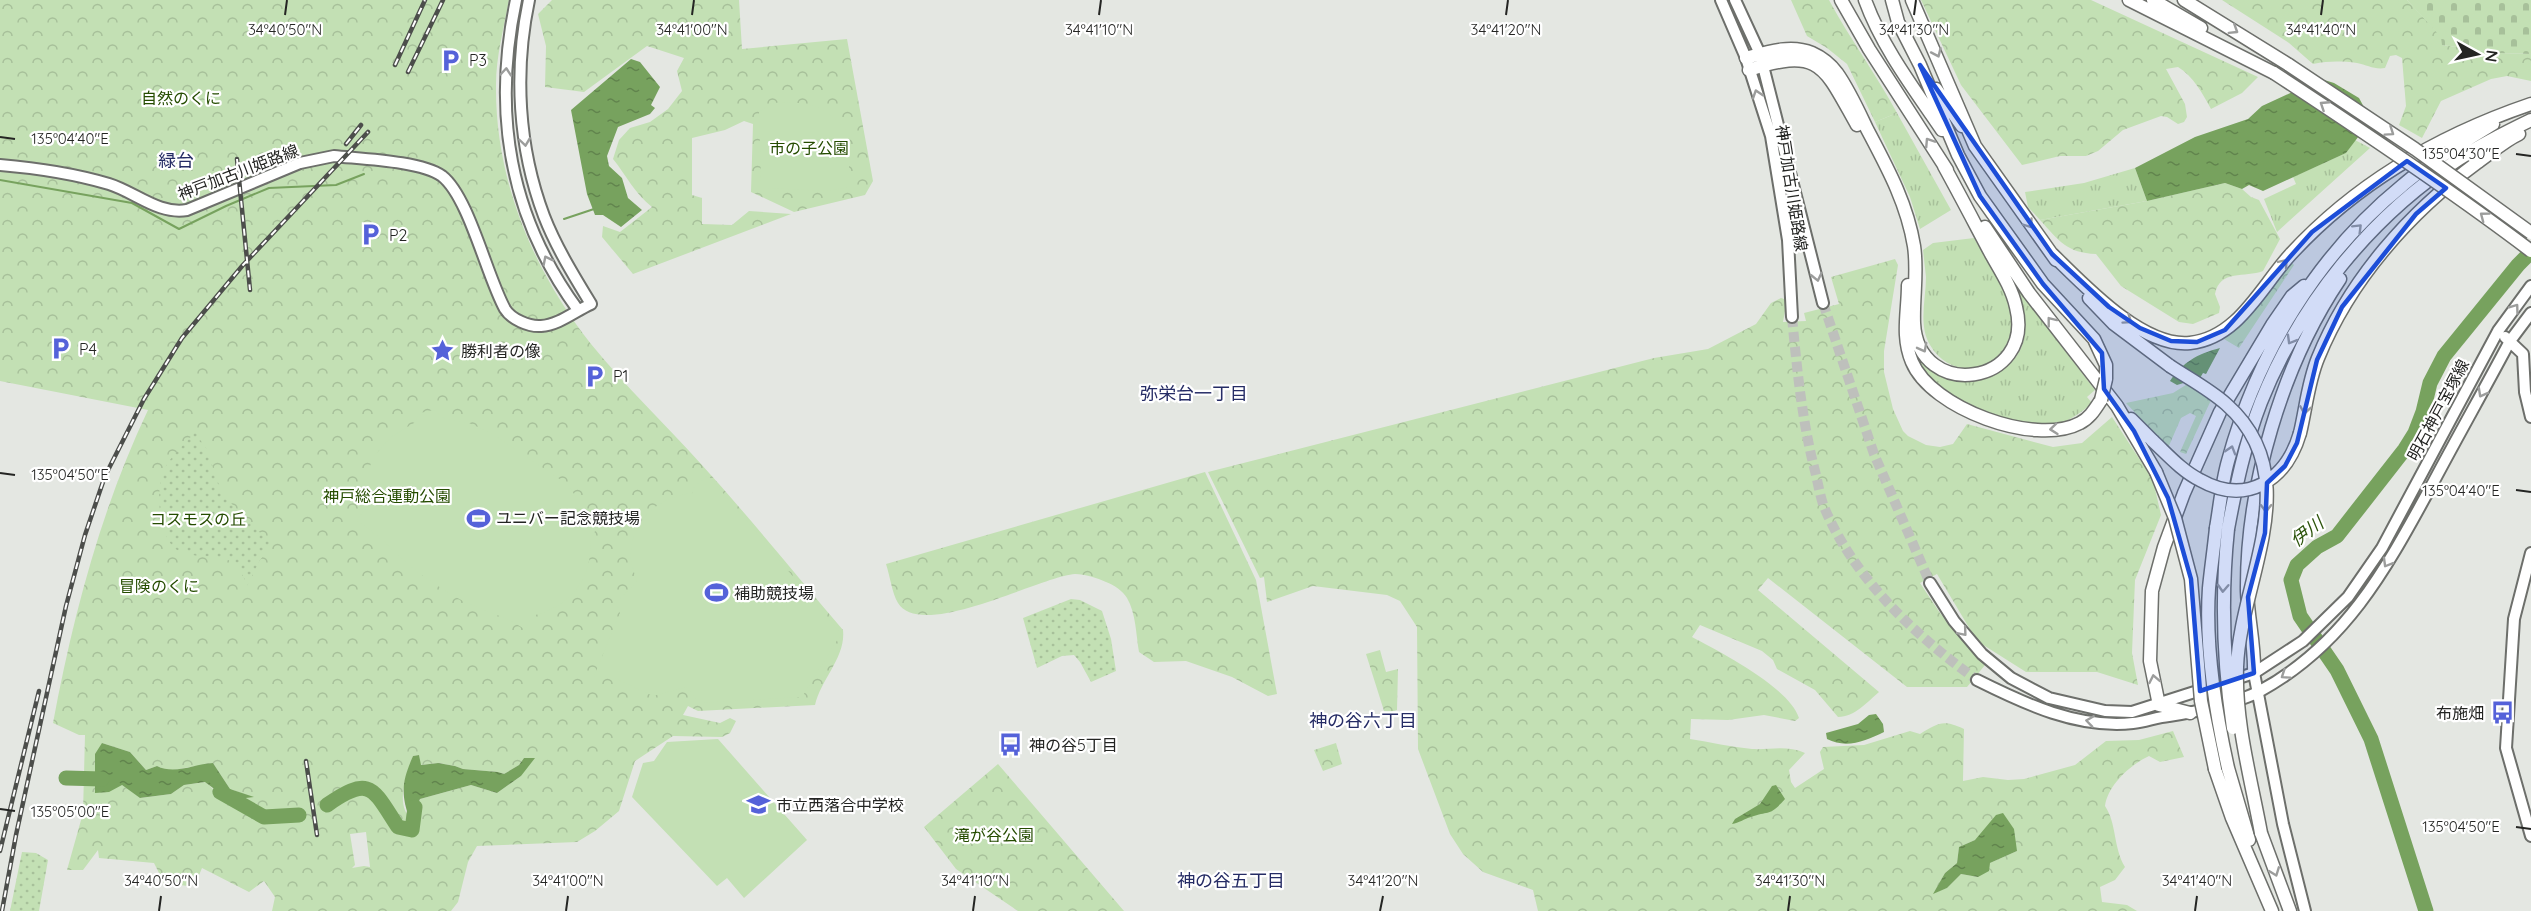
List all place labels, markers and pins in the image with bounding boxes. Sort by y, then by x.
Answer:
parking icon: P3 [438,47,464,73]
place label: P3 [469,50,487,70]
parking icon: P2 [358,222,384,248]
place label: P2 [389,225,408,245]
parking icon: P4 [48,336,74,362]
place icon: 勝利者の像 [430,338,456,364]
place label: P4 [79,339,97,359]
place label: 勝利者の像 [461,341,541,361]
parking icon: P1 [582,363,608,389]
place label: P1 [613,366,628,386]
sports icon: ユニバー記念競技場 [465,505,491,531]
place label: ユニバー記念競技場 [496,508,640,528]
sports icon: 補助競技場 [703,580,729,606]
place label: 補助競技場 [734,583,814,603]
bus stop icon: 布施畑 [2489,700,2515,726]
place label: 布施畑 [2436,703,2484,723]
bus stop icon: 神の谷5丁目 [998,732,1024,758]
place label: 神の谷5丁目 [1029,735,1118,755]
school or university icon: 市立西落合中学校 [745,792,771,818]
place label: 市立西落合中学校 [776,795,904,815]

